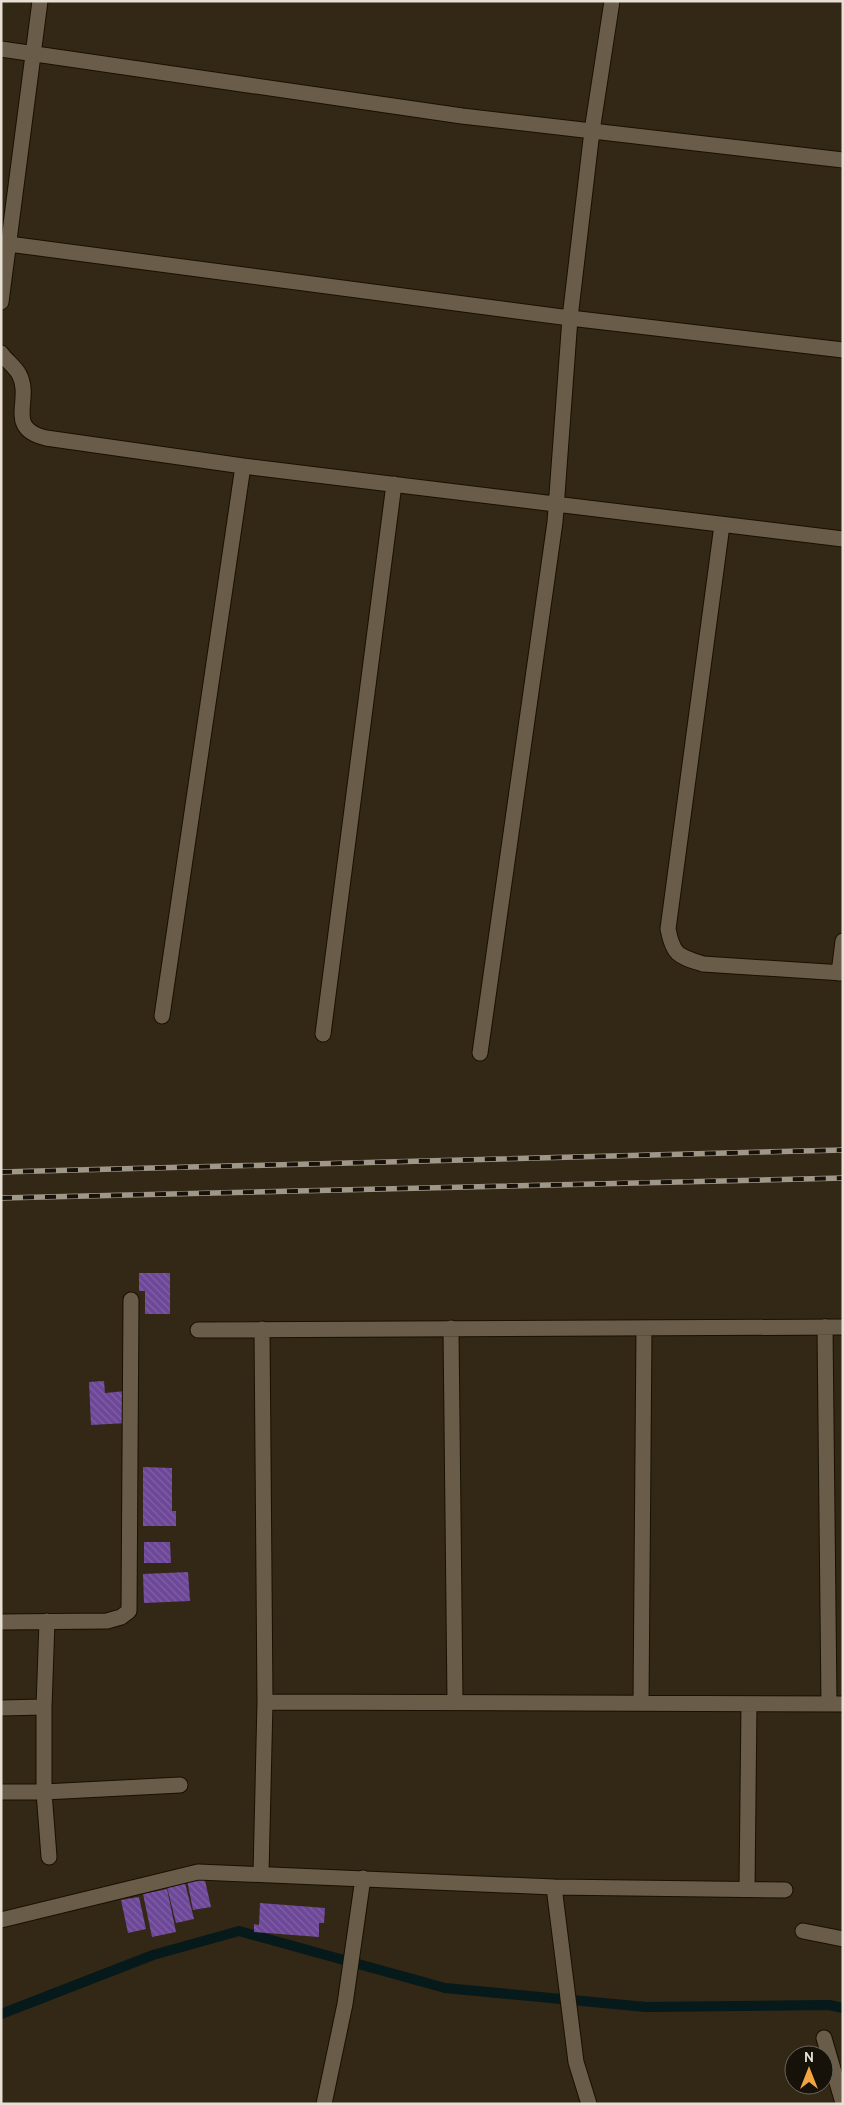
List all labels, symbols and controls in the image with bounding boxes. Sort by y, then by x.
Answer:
north arrow [784,2045,834,2095]
text: N [804,2048,814,2066]

